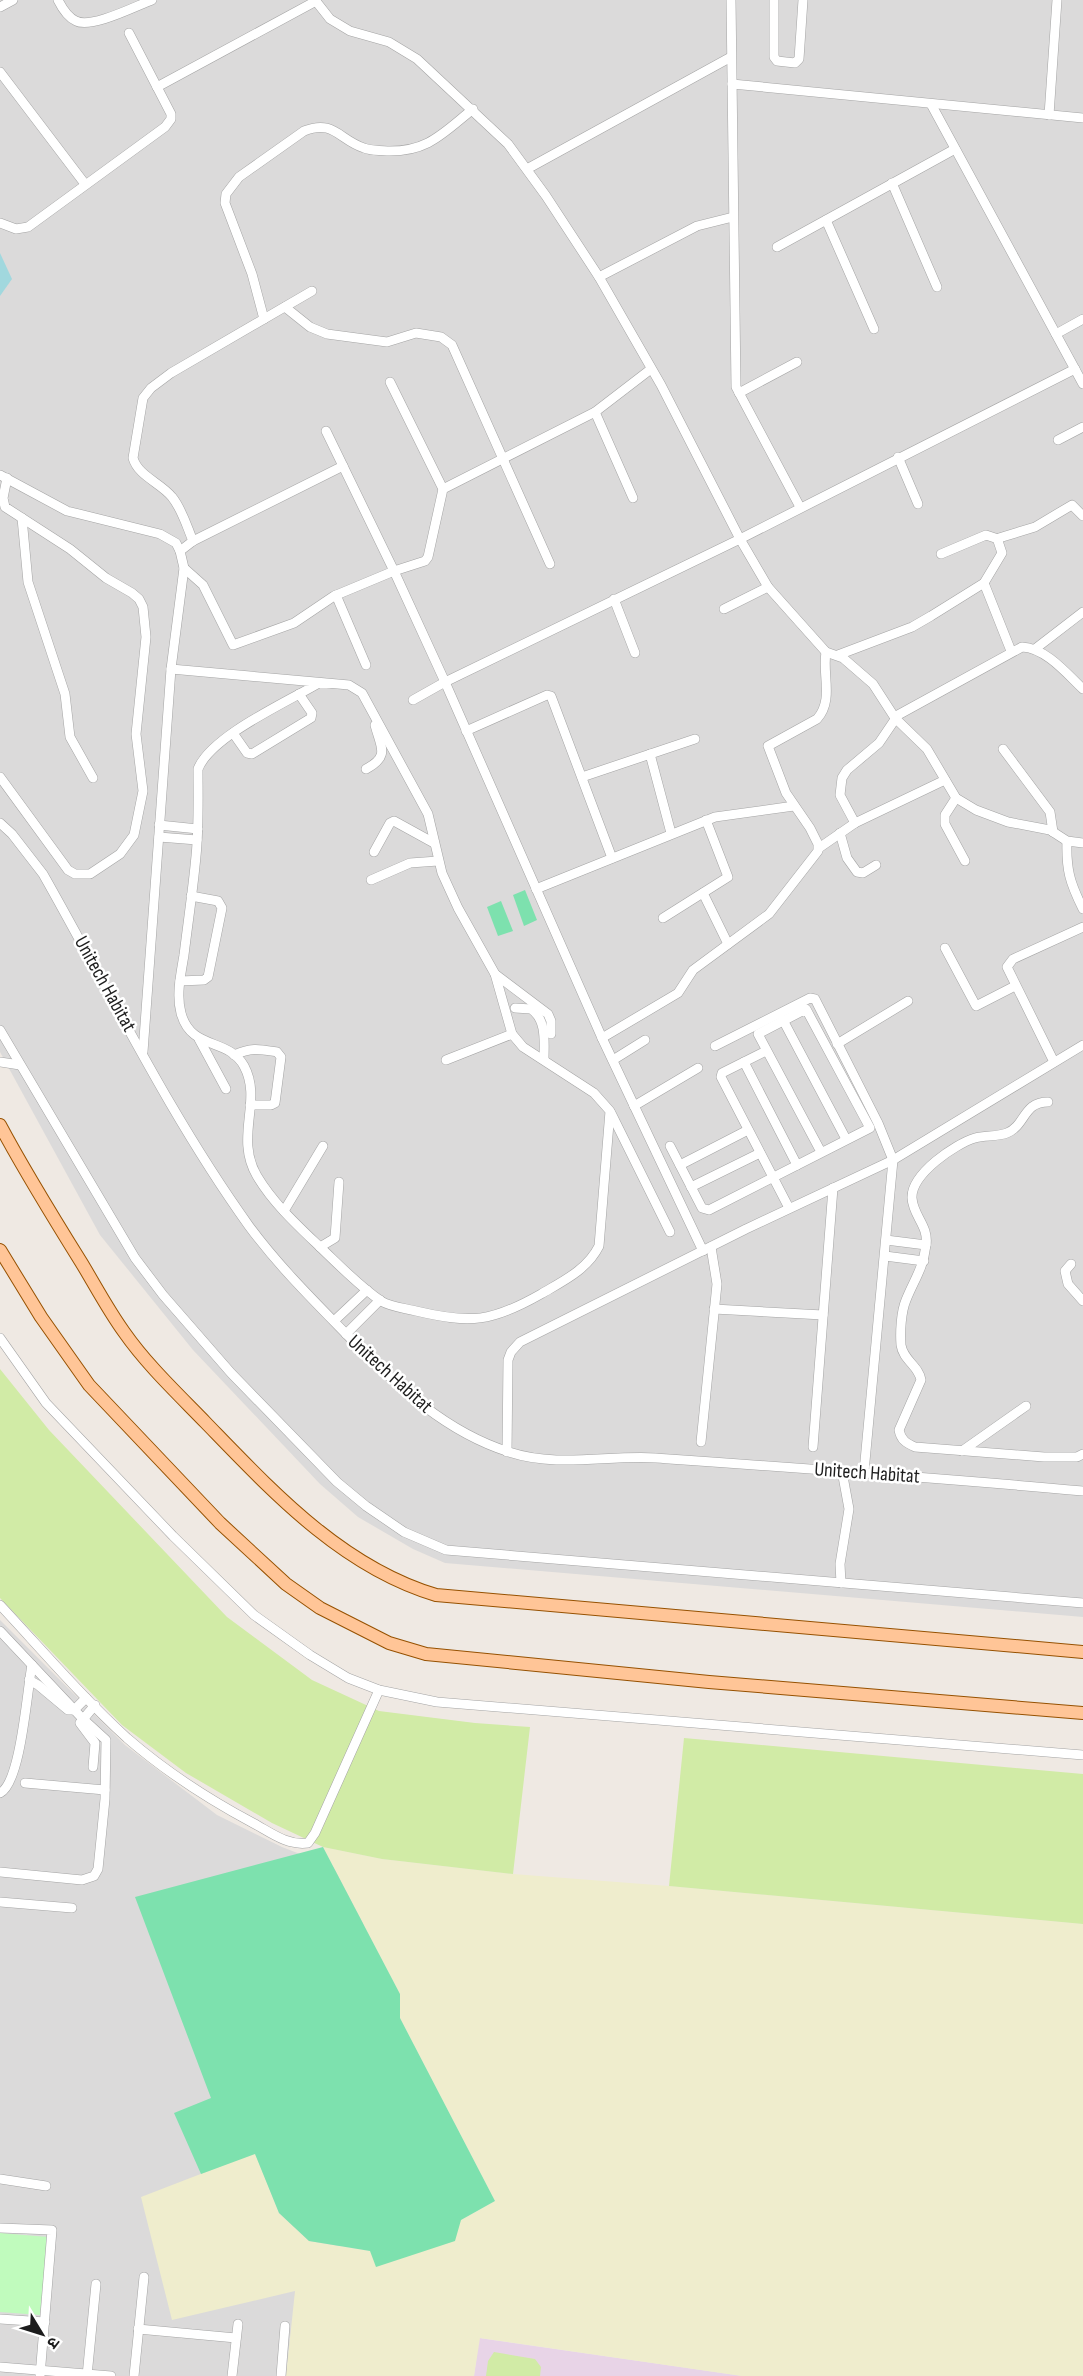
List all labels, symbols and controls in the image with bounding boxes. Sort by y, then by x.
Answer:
street label: Unitech Habitat [69,932,141,1036]
street label: Unitech Habitat [343,1330,437,1418]
street label: Unitech Habitat [813,1457,921,1489]
north arrow [12,2304,72,2364]
text: उ [42,2333,63,2352]

